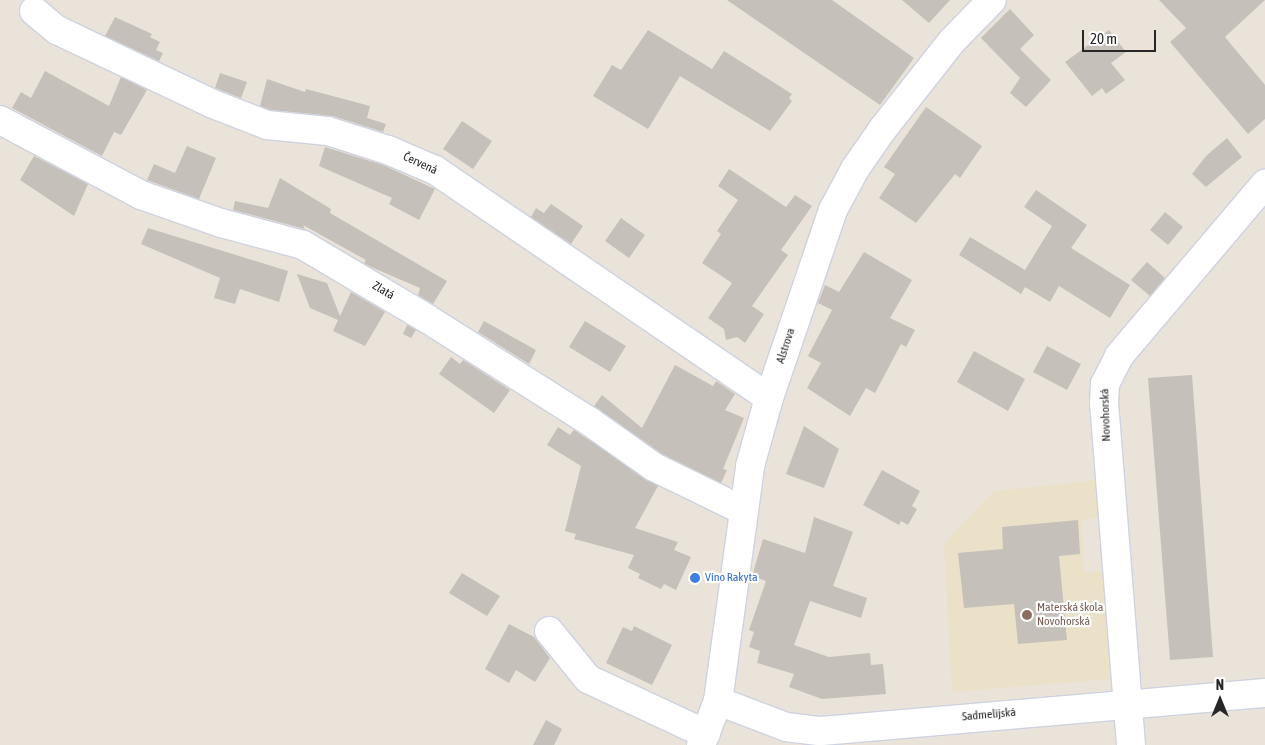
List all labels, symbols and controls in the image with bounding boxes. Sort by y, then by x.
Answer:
scale bar [1085,20,1159,52]
text: 20 m [1090,30,1117,47]
street label: Červená [401,150,439,178]
street label: Zlatá [369,279,397,303]
street label: Alstrova [774,327,798,365]
street label: Novohorská [1098,388,1114,442]
place label: Víno Rakyta [705,571,758,585]
marker: Víno Rakyta [689,572,701,584]
place label: Materská škola Novohorská [1037,601,1103,629]
marker: Materská škola Novohorská [1021,609,1033,621]
north arrow [1195,675,1245,725]
text: N [1216,677,1224,693]
street label: Sadmelijská [961,705,1017,725]

